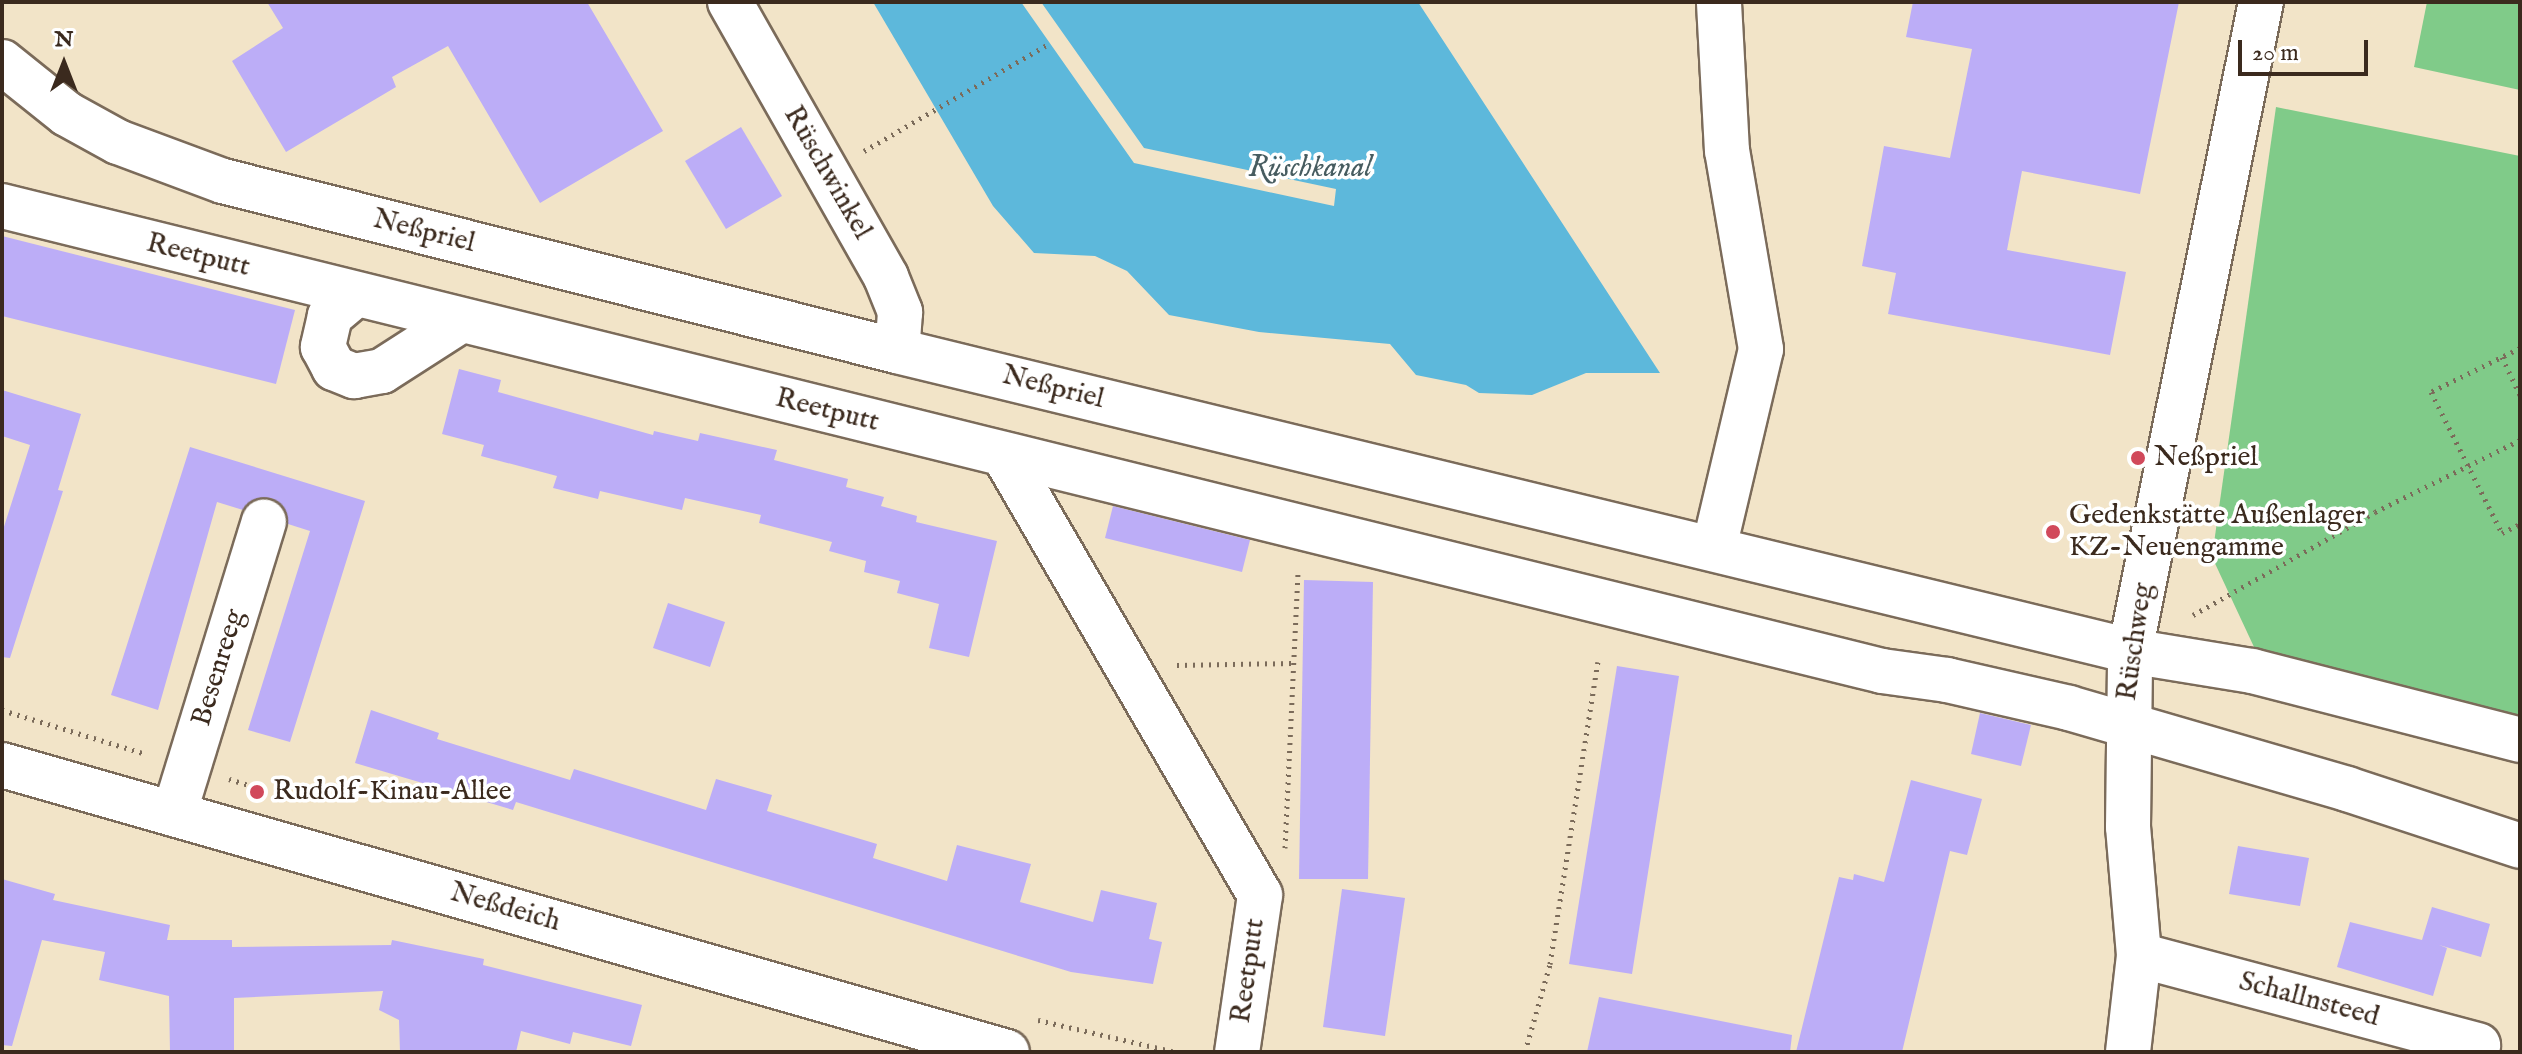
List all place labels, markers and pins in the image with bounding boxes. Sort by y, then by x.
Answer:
place label: Neßpriel [2154,441,2258,475]
marker: Neßpriel [2129,449,2147,467]
place label: Gedenkstätte Außenlager KZ-Neuengamme [2069,499,2365,565]
marker: Gedenkstätte Außenlager KZ-Neuengamme [2044,523,2062,541]
place label: Rudolf-Kinau-Allee [273,775,512,809]
marker: Rudolf-Kinau-Allee [248,783,266,801]

